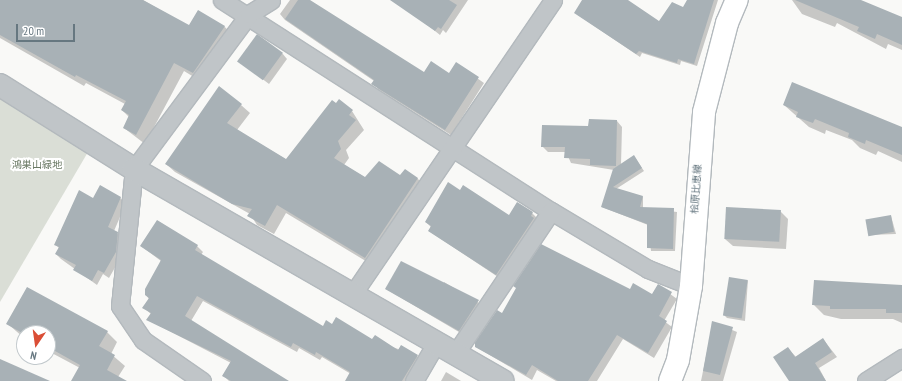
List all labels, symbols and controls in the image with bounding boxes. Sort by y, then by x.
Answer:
scale bar [18,16,77,42]
text: 20 m [23,23,44,38]
park label: 鴻巣山緑地 [12,159,62,171]
street label: 桧原比恵線 [688,164,704,214]
north arrow [16,325,56,365]
text: N [29,348,38,363]

